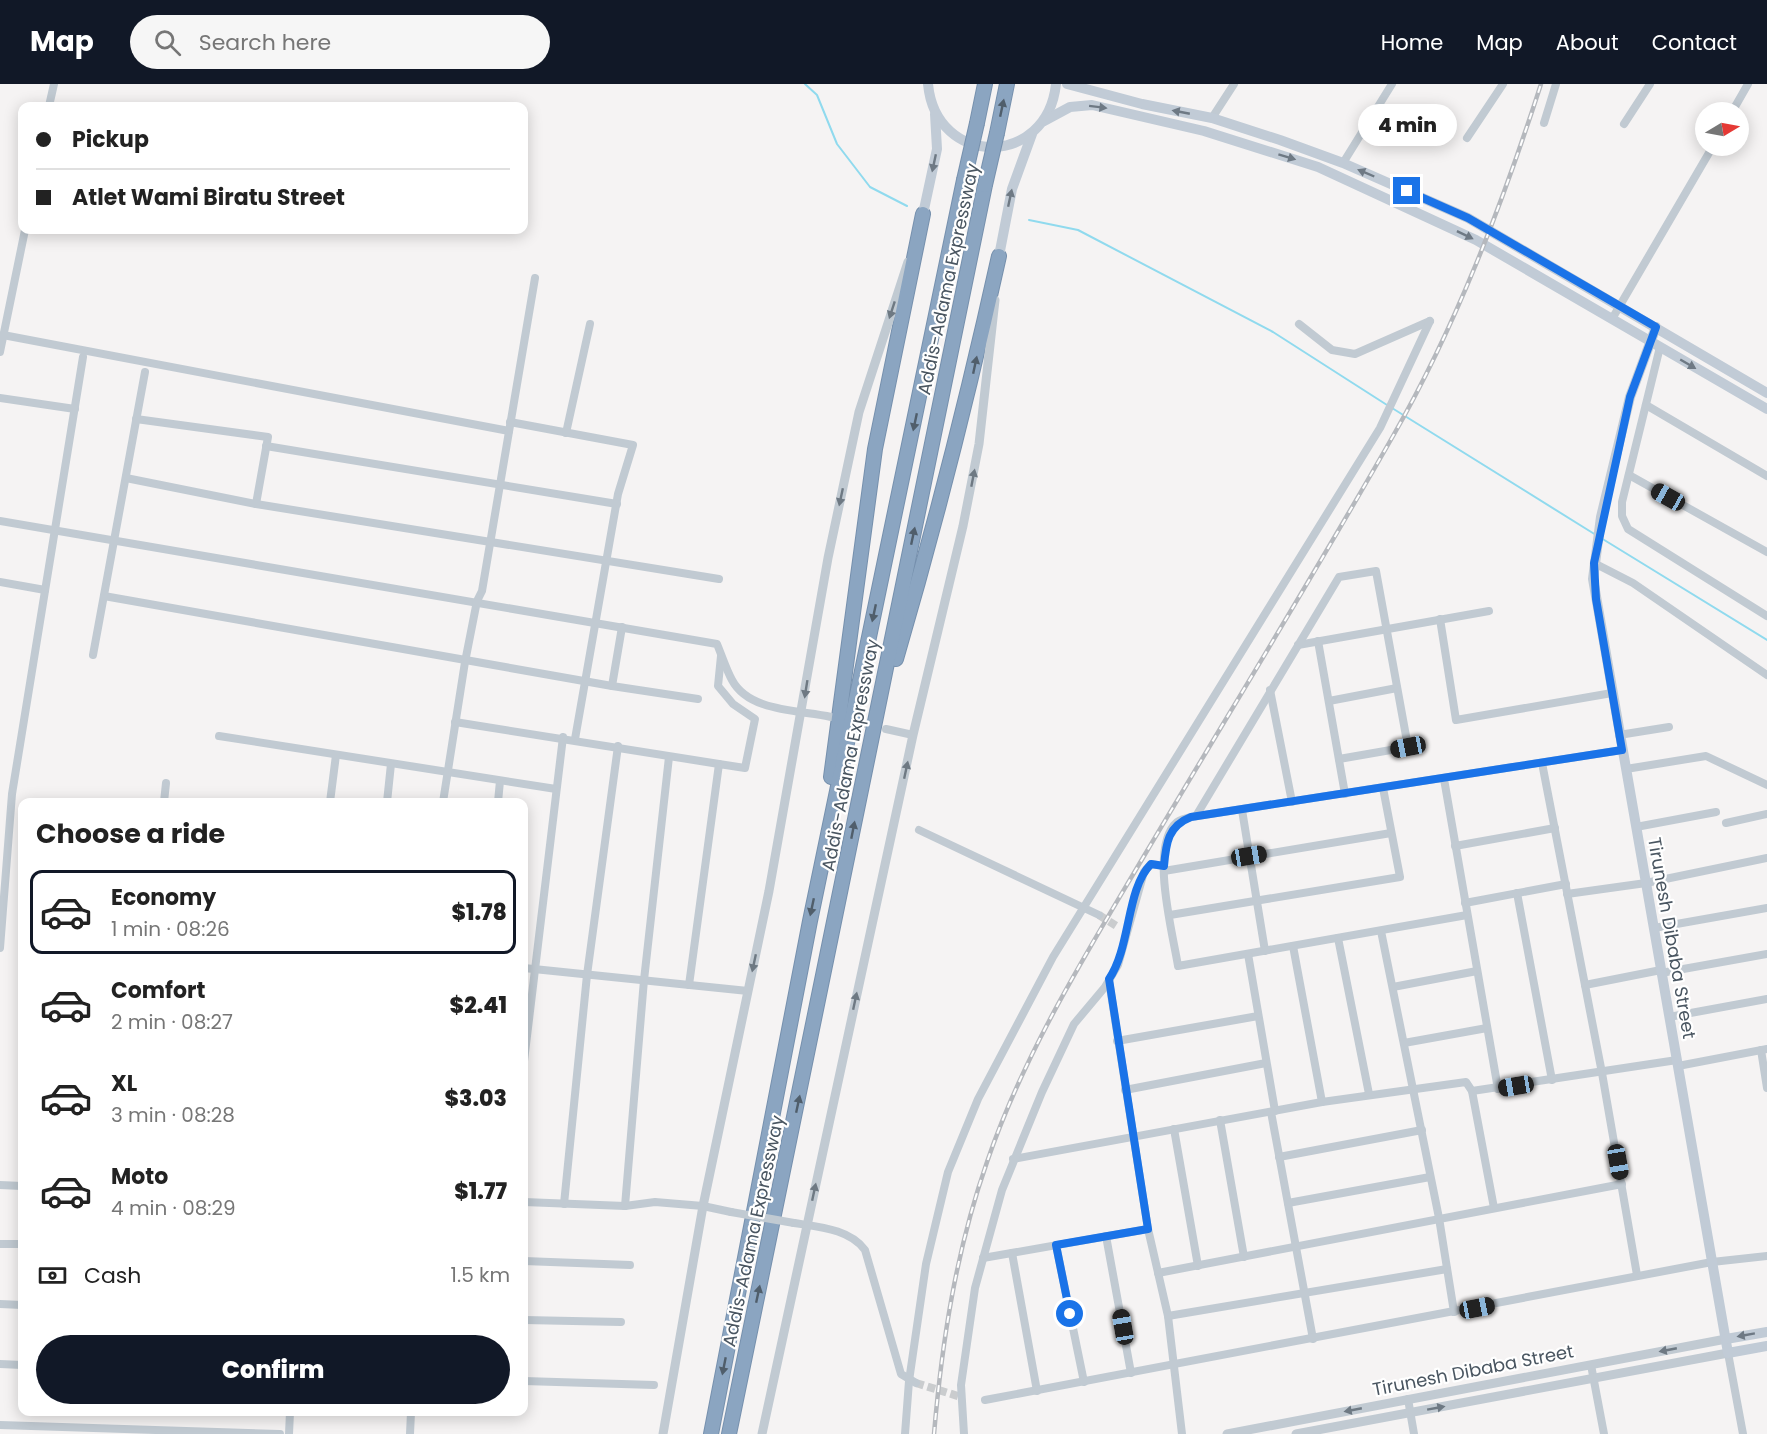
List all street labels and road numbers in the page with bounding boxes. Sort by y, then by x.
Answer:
street label: Addis-Adama Expressway [911,161,985,397]
street label: Addis-Adama Expressway [815,637,885,873]
street label: Tirunesh Dibaba Street [1642,835,1702,1041]
street label: Addis-Adama Expressway [716,1113,790,1349]
street label: Tirunesh Dibaba Street [1370,1338,1576,1402]

